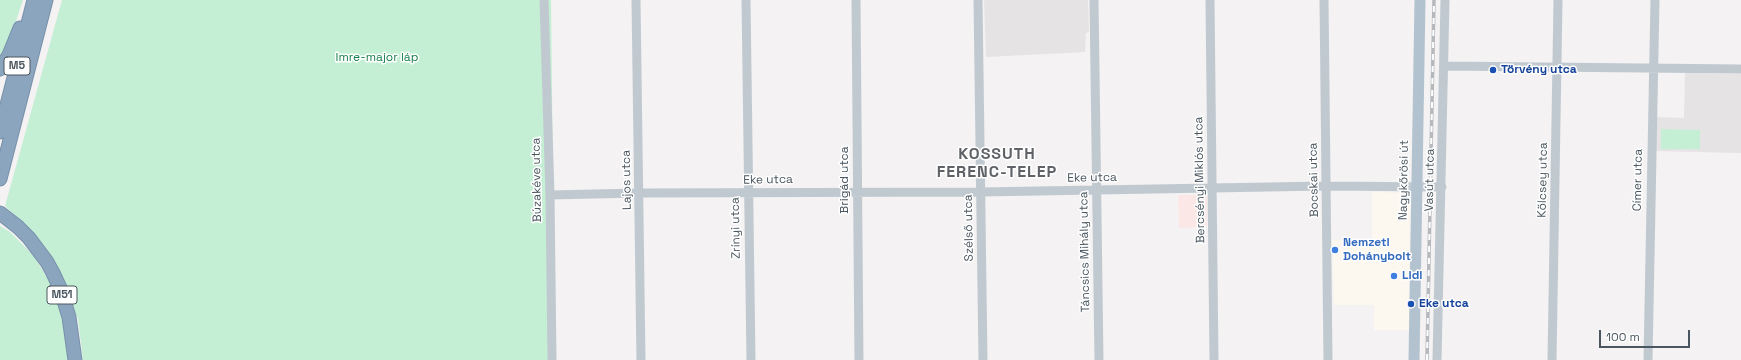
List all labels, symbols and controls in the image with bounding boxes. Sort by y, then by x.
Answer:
park label: Imre-major láp [336,51,418,65]
road number: M5 [4,57,30,75]
place label: Törvény utca [1501,63,1577,77]
marker: Törvény utca [1488,65,1498,75]
street label: Bercsényi Miklós utca [1192,116,1208,244]
street label: Búzakéve utca [529,138,545,222]
street label: Nagykőrösi út [1396,140,1412,220]
street label: Bocskai utca [1306,142,1322,218]
street label: Kölcsey utca [1535,142,1551,218]
district label: KOSSUTH FERENC-TELEP [937,145,1057,183]
street label: Brigád utca [838,146,852,214]
street label: Vasút utca [1422,148,1438,212]
street label: Címer utca [1630,149,1646,211]
street label: Lajos utca [619,150,635,210]
street label: Eke utca [1067,170,1117,186]
street label: Eke utca [743,172,793,188]
street label: Táncsics Mihály utca [1077,191,1093,313]
street label: Szélső utca [961,194,977,262]
street label: Zrínyi utca [728,197,744,259]
place label: Nemzeti Dohánybolt [1343,236,1411,264]
marker: Nemzeti Dohánybolt [1330,245,1340,255]
place label: Lidl [1402,269,1423,283]
marker: Lidl [1389,271,1399,281]
road number: M51 [47,286,77,304]
place label: Eke utca [1419,297,1469,311]
marker: Eke utca [1406,299,1416,309]
scale bar [1601,322,1692,348]
text: 100 m [1606,329,1640,345]

